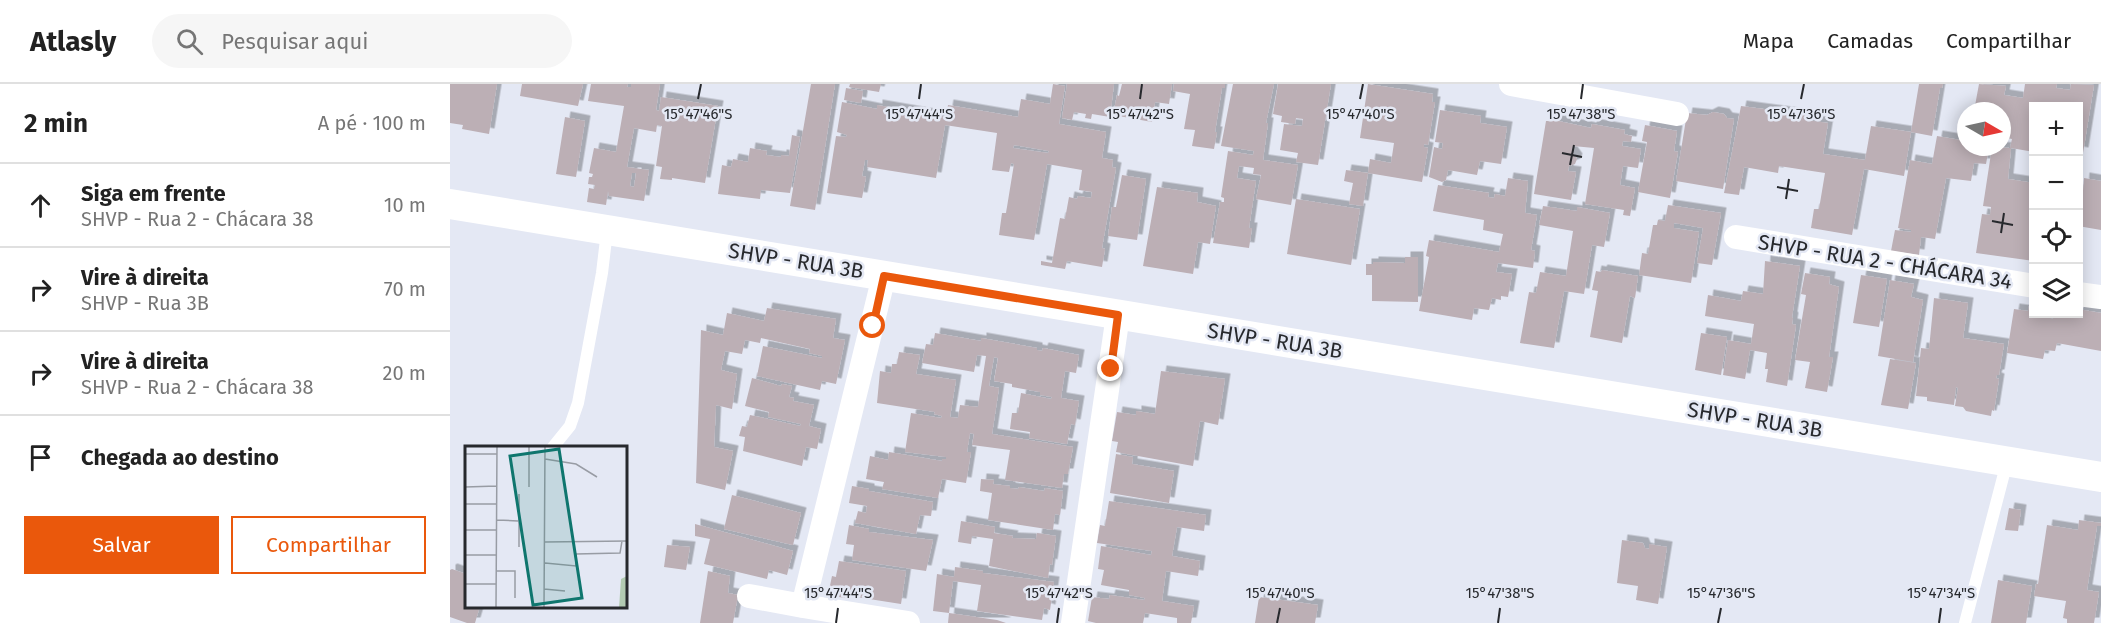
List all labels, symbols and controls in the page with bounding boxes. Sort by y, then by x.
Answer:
search box [152,14,572,68]
text: Atlasly [30,25,116,58]
icon: search [173,25,206,58]
text: Pesquisar aqui [221,28,368,55]
text: Mapa [1743,28,1794,54]
text: Camadas [1827,28,1913,54]
text: Compartilhar [1946,28,2071,54]
north arrow [1957,102,2011,156]
map controls [2029,102,2083,318]
button: + [2029,102,2083,156]
text: 15°47'46"S [664,105,732,123]
text: 15°47'44"S [885,105,953,123]
text: 15°47'42"S [1106,105,1174,123]
text: 15°47'40"S [1325,105,1395,123]
text: 15°47'38"S [1546,105,1616,123]
text: 15°47'36"S [1767,105,1835,123]
text: 2 min [24,108,88,139]
text: A pé · 100 m [318,111,426,135]
button: − [2029,156,2083,210]
text: Siga em frente [81,180,226,207]
icon: ahead [24,189,57,222]
text: 10 m [384,193,426,217]
text: SHVP - Rua 2 - Chácara 38 [81,207,313,231]
button: locate [2029,210,2083,264]
street label: SHVP - RUA 2 - CHÁCARA 34 [1756,229,2014,295]
street label: SHVP - RUA 3B [727,237,865,285]
text: Vire à direita [81,264,209,291]
button: layers [2029,264,2083,318]
icon: right [24,273,57,306]
text: 70 m [384,277,426,301]
text: SHVP - Rua 3B [81,291,209,315]
route start [859,312,885,338]
street label: SHVP - RUA 3B [1206,317,1344,365]
text: Vire à direita [81,348,209,375]
route end [1097,355,1123,381]
icon: right [24,357,57,390]
text: 20 m [383,361,426,385]
text: SHVP - Rua 2 - Chácara 38 [81,375,313,399]
street label: SHVP - RUA 3B [1686,396,1824,444]
icon: arrive [24,441,57,474]
text: Chegada ao destino [81,444,279,471]
inset map [465,446,627,608]
button: Salvar [24,516,219,574]
button: Compartilhar [231,516,426,574]
text: 15°47'44"S [804,584,872,602]
text: 15°47'42"S [1025,584,1093,602]
text: 15°47'40"S [1245,584,1315,602]
text: 15°47'38"S [1465,584,1535,602]
text: 15°47'36"S [1687,584,1755,602]
text: 15°47'34"S [1907,584,1975,602]

